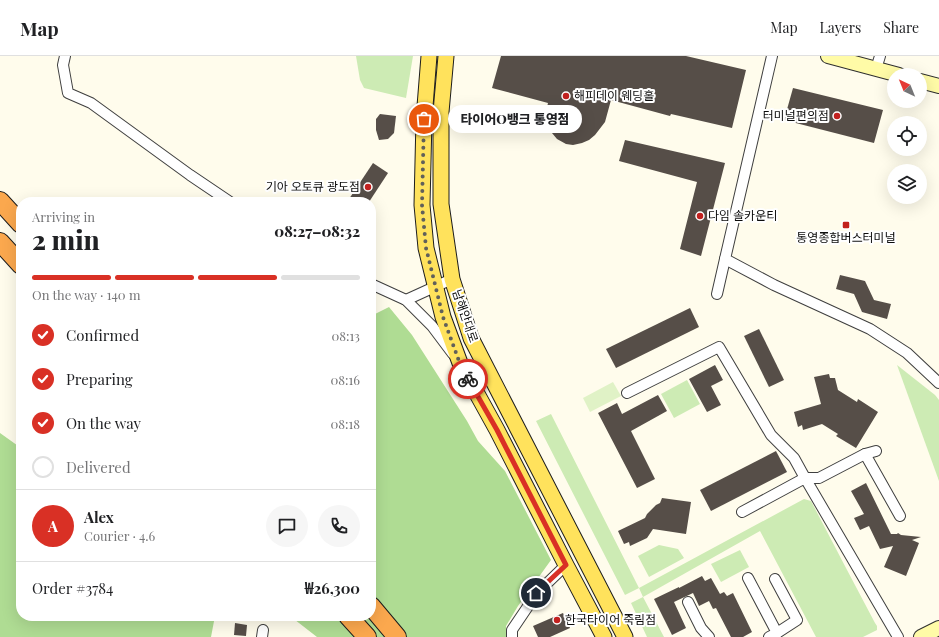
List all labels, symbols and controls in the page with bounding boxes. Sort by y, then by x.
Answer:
text: Map [20,15,59,41]
text: Map [770,18,798,37]
text: Layers [820,18,861,37]
text: Share [883,18,919,37]
north arrow [887,68,927,108]
map controls [887,68,927,204]
place label: 해피데이 웨딩홀 [574,87,654,103]
marker: 해피데이 웨딩홀 [561,91,571,101]
pin [407,102,441,136]
callout: 타이어O뱅크 통영점 [448,105,582,133]
place label: 터미널편의점 [763,107,829,123]
icon: bag [413,108,435,130]
text: 타이어O뱅크 통영점 [460,110,570,127]
marker: 터미널편의점 [832,111,842,121]
button: locate [887,116,927,156]
button: layers [887,164,927,204]
place label: 기아 오토큐 광도점 [266,178,360,194]
marker: 기아 오토큐 광도점 [363,182,373,192]
place label: 다임 솔카운티 [708,207,777,223]
text: Arriving in [32,208,95,225]
marker: 다임 솔카운티 [695,211,705,221]
marker: 통영종합버스터미널 [841,220,851,230]
text: 08:27–08:32 [274,221,360,241]
text: 2 min [32,222,100,257]
place label: 통영종합버스터미널 [796,229,896,245]
text: On the way · 140 m [32,286,140,303]
street label: 남해안대로 [449,287,482,344]
icon: check [32,324,54,346]
text: Confirmed [66,325,139,345]
text: 08:13 [332,327,360,344]
courier [448,359,488,399]
icon: check [32,368,54,390]
icon: bike [457,368,479,390]
text: Preparing [66,369,133,389]
text: 08:16 [330,371,360,388]
icon: check [32,412,54,434]
text: On the way [66,413,141,433]
text: 08:18 [330,415,360,432]
text: Delivered [66,457,131,477]
button: chat [266,505,308,547]
button: phone [318,505,360,547]
text: Alex [84,507,114,527]
text: A [48,516,58,536]
text: Courier · 4.6 [84,527,155,544]
pin [519,576,553,610]
text: Order #3784 [32,578,114,598]
text: ₩26,300 [305,578,360,598]
icon: home [525,582,547,604]
place label: 한국타이어 죽림점 [565,611,656,627]
marker: 한국타이어 죽림점 [552,615,562,625]

